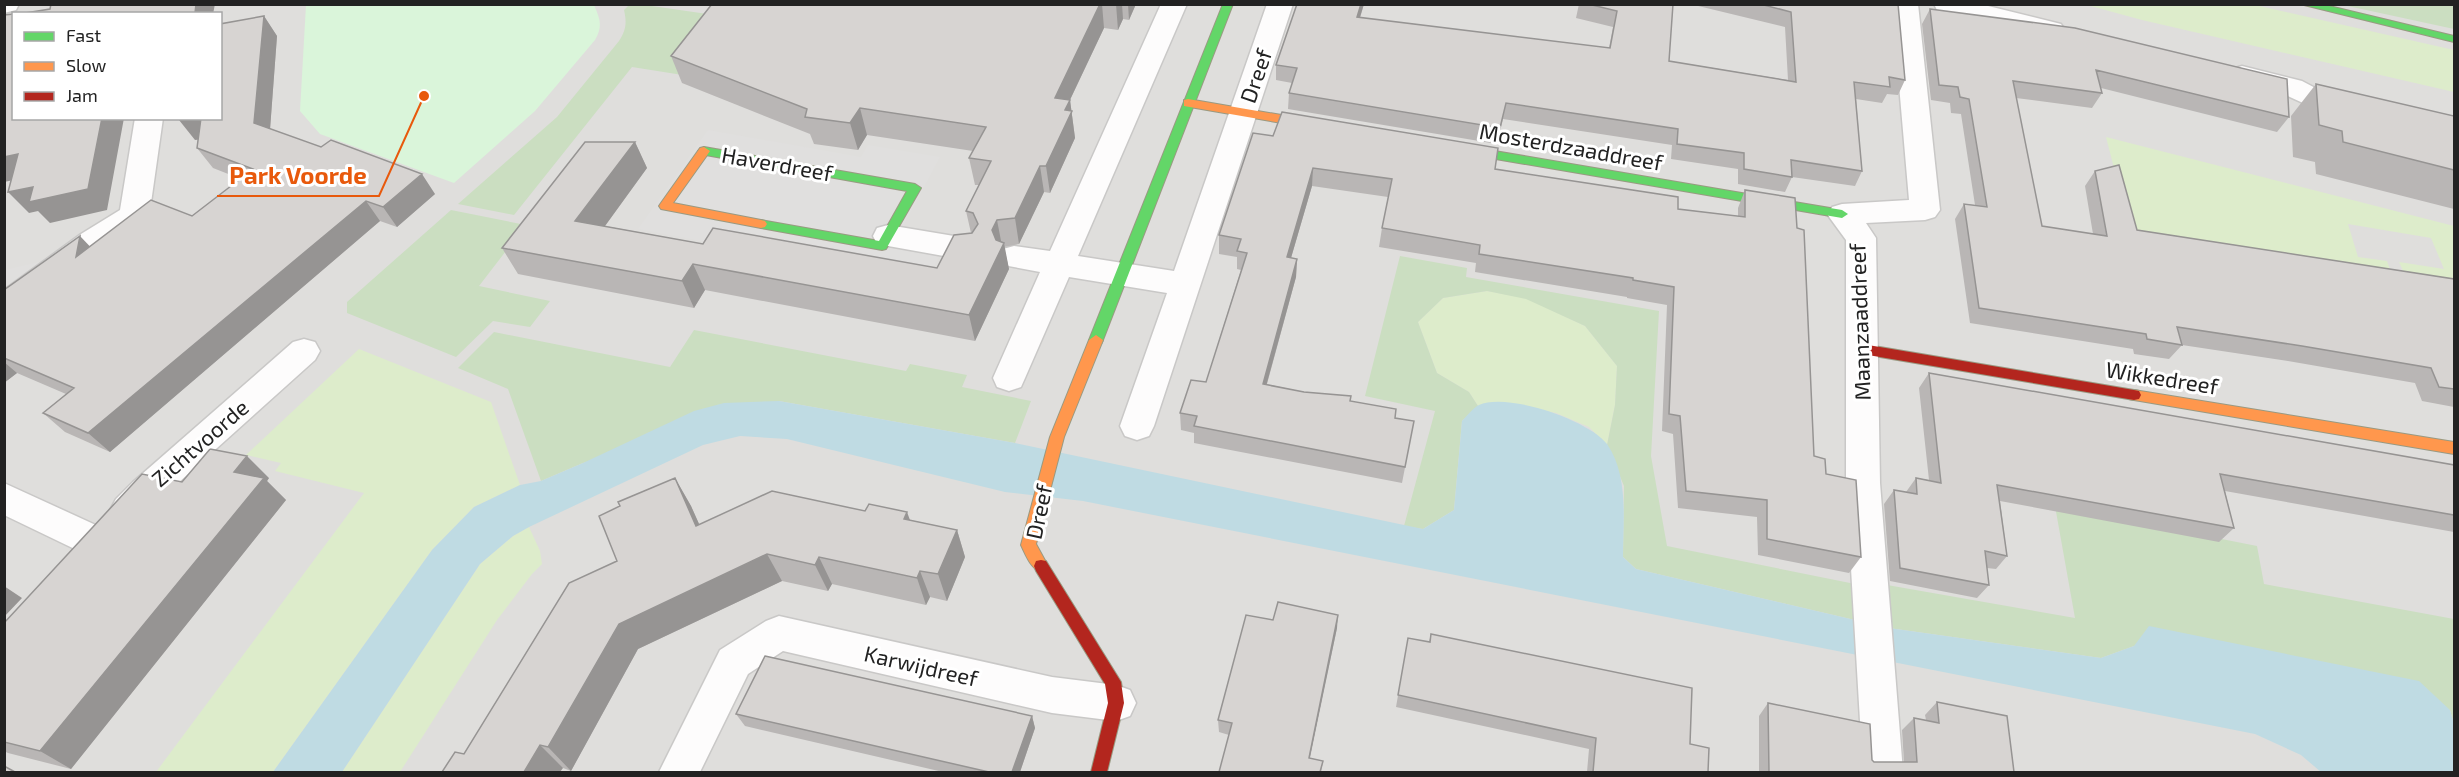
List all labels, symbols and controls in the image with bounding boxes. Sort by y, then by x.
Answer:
legend [12,12,222,120]
text: Fast [66,24,101,46]
street label: Dreef [1234,45,1277,106]
text: Slow [66,54,107,76]
text: Jam [66,84,98,106]
street label: Mosterdzaaddreef [1478,117,1665,175]
street label: Haverdreef [720,141,835,186]
callout: Park Voorde [217,154,379,196]
text: Park Voorde [229,160,367,189]
street label: Maanzaaddreef [1843,242,1875,401]
street label: Wikkedreef [2104,355,2221,399]
street label: Zichtvoorde [146,393,253,491]
street label: Dreef [1020,482,1057,541]
street label: Karwijdreef [862,639,981,692]

